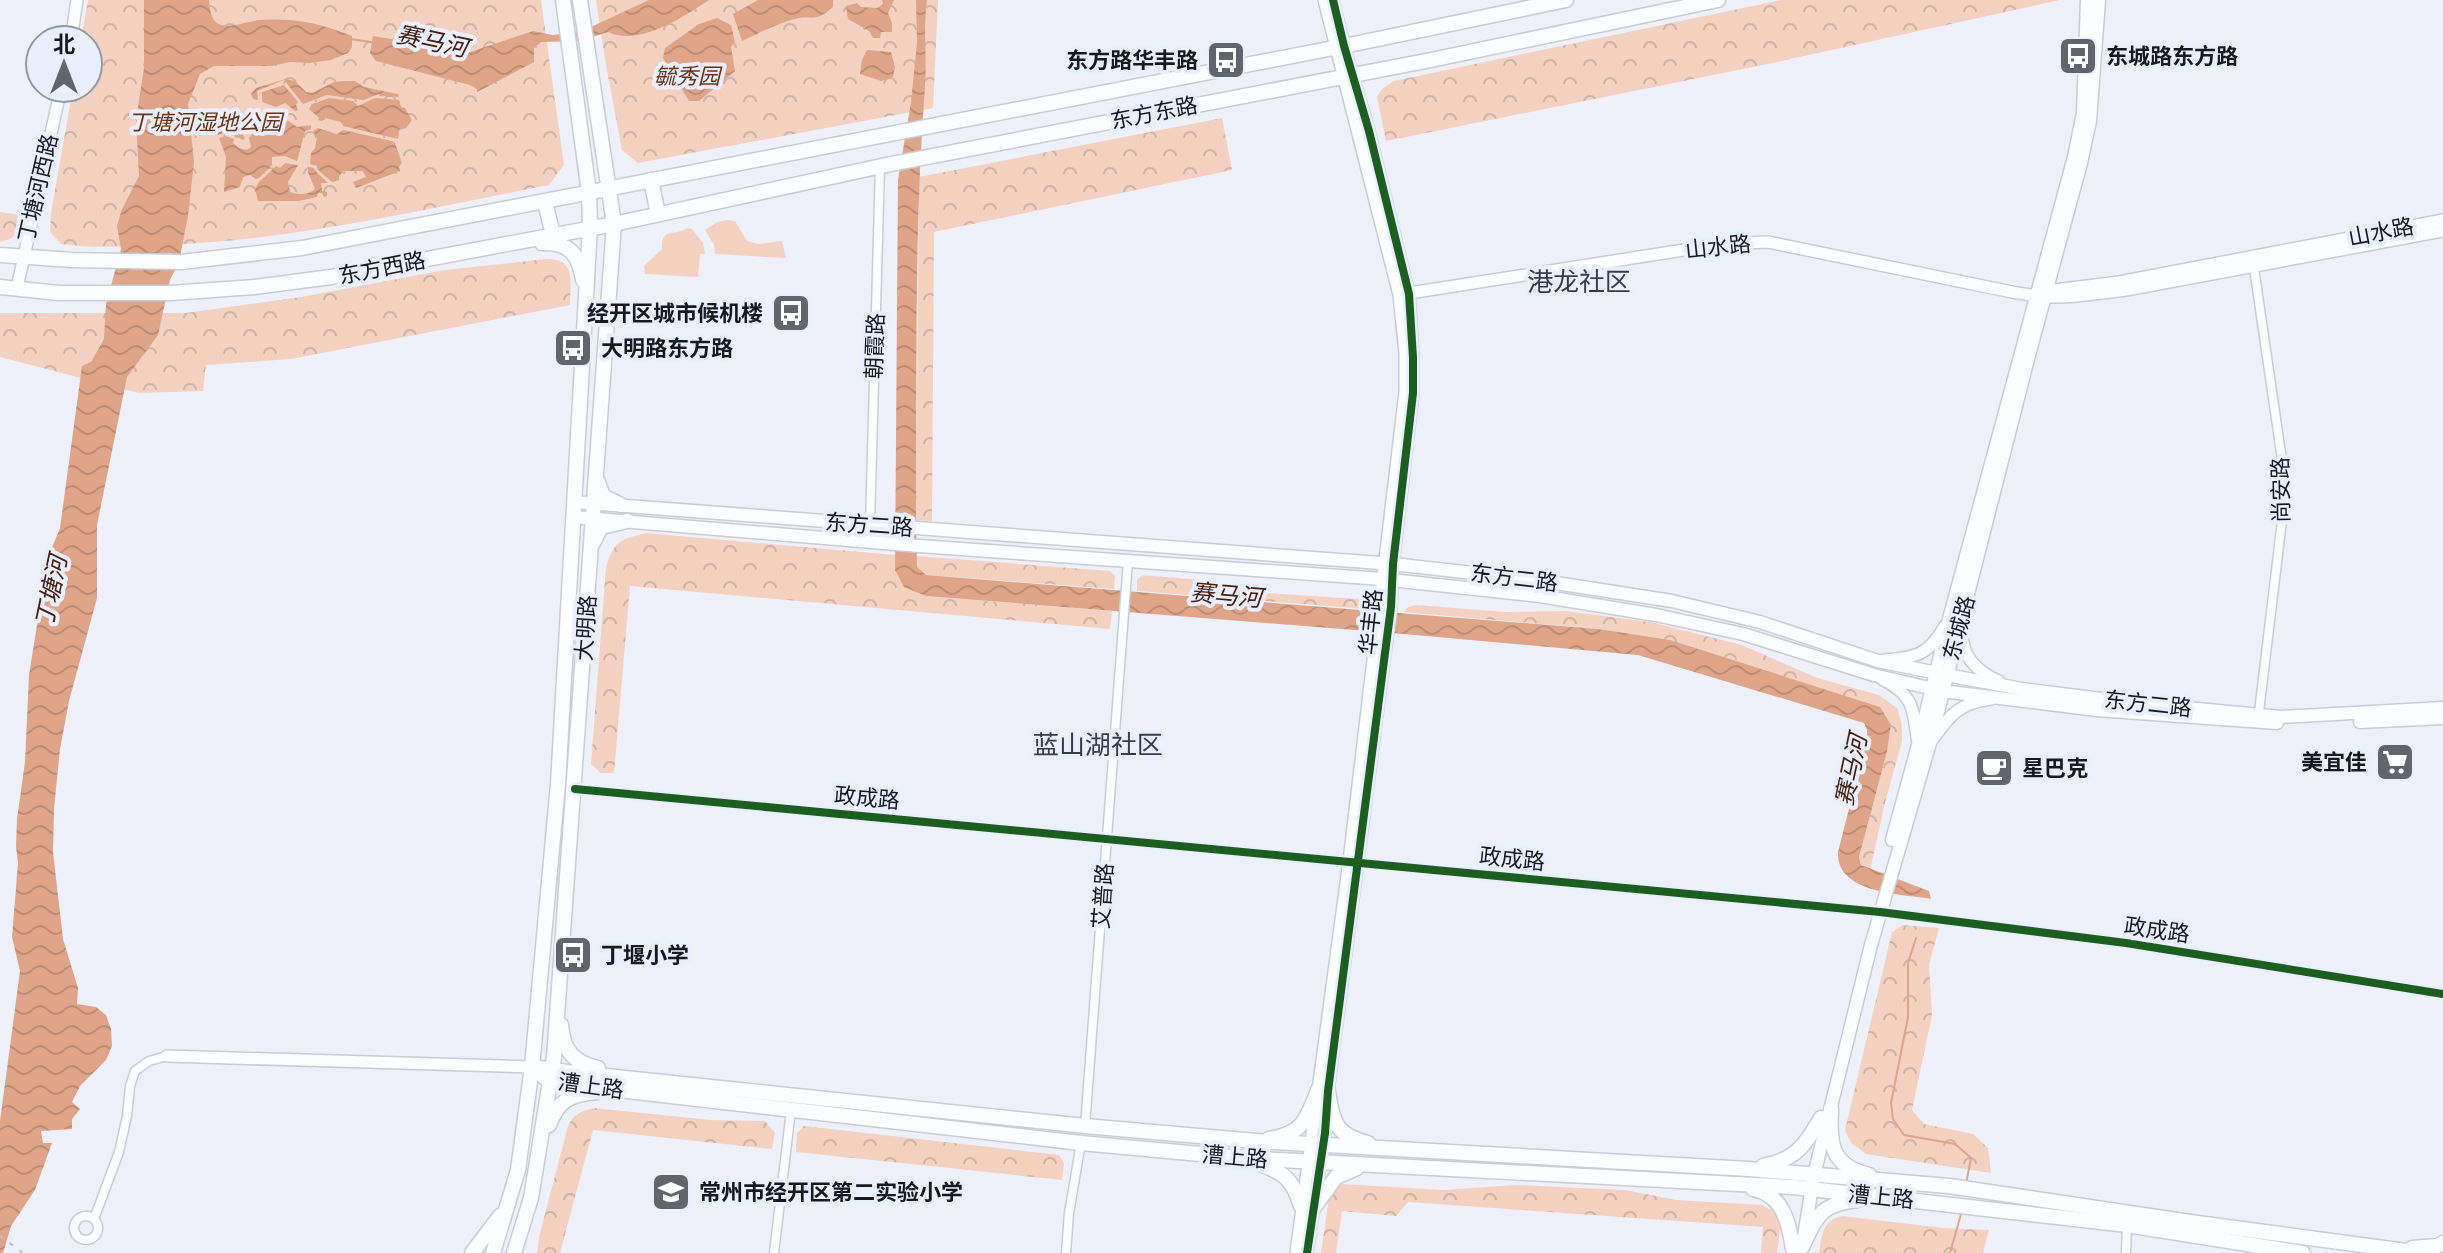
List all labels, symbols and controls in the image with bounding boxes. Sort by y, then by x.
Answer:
water label: 赛马河 [394,20,474,63]
north arrow [24,24,104,104]
text: 北 [53,32,75,57]
bus stop icon: 东城路东方路 [2057,35,2099,77]
bus stop icon: 东方路华丰路 [1205,39,1247,81]
place label: 东城路东方路 [2106,44,2238,69]
place label: 东方路华丰路 [1066,48,1198,73]
park label: 毓秀园 [654,64,723,89]
street label: 东方东路 [1108,92,1200,134]
park label: 丁塘河湿地公园 [128,110,285,135]
street label: 丁塘河西路 [13,132,63,244]
street label: 山水路 [2346,213,2416,251]
street label: 山水路 [1684,231,1752,263]
street label: 东方西路 [336,247,428,289]
district label: 港龙社区 [1527,268,1631,297]
bus stop icon: 经开区城市候机楼 [770,292,812,334]
place label: 经开区城市候机楼 [587,301,763,326]
street label: 朝霞路 [861,313,889,379]
bus stop icon: 大明路东方路 [552,327,594,369]
place label: 大明路东方路 [601,336,733,361]
street label: 尚安路 [2268,457,2294,523]
street label: 东方二路 [824,509,914,541]
water label: 丁塘河 [30,549,73,629]
street label: 东方二路 [1469,560,1559,596]
water label: 赛马河 [1189,578,1267,612]
street label: 华丰路 [1355,588,1387,656]
street label: 东城路 [1938,593,1980,663]
street label: 大明路 [571,594,601,662]
street label: 东方二路 [2103,687,2193,721]
water label: 赛马河 [1830,728,1873,808]
district label: 蓝山湖社区 [1033,731,1163,760]
supermarket icon: 美宜佳 [2374,741,2416,783]
cafe icon: 星巴克 [1973,747,2015,789]
place label: 美宜佳 [2301,750,2367,775]
place label: 星巴克 [2022,756,2088,781]
street label: 政成路 [833,783,901,813]
street label: 政成路 [1478,843,1546,875]
street label: 艾普路 [1088,862,1118,930]
street label: 政成路 [2123,913,2191,947]
bus stop icon: 丁堰小学 [552,934,594,976]
place label: 丁堰小学 [601,943,689,968]
street label: 漕上路 [557,1069,625,1103]
street label: 漕上路 [1201,1142,1269,1172]
school or university icon: 常州市经开区第二实验小学 [650,1171,692,1213]
place label: 常州市经开区第二实验小学 [699,1180,963,1205]
street label: 漕上路 [1847,1181,1915,1213]

